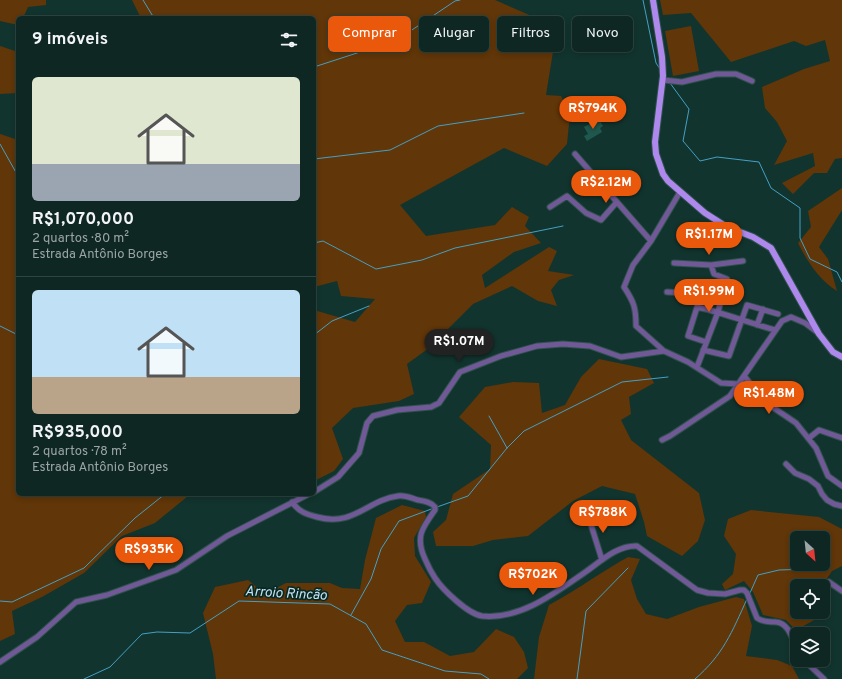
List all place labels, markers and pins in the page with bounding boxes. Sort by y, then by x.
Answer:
pin: R$794K [560,96,626,130]
pin: R$2.12M [569,170,643,204]
pin: R$1.17M [672,222,746,256]
pin: R$1.99M [672,279,746,313]
pin: R$1.07M [422,329,496,363]
pin: R$1.48M [732,381,806,415]
pin: R$788K [570,500,636,534]
pin: R$935K [116,537,182,571]
pin: R$702K [500,562,566,596]

